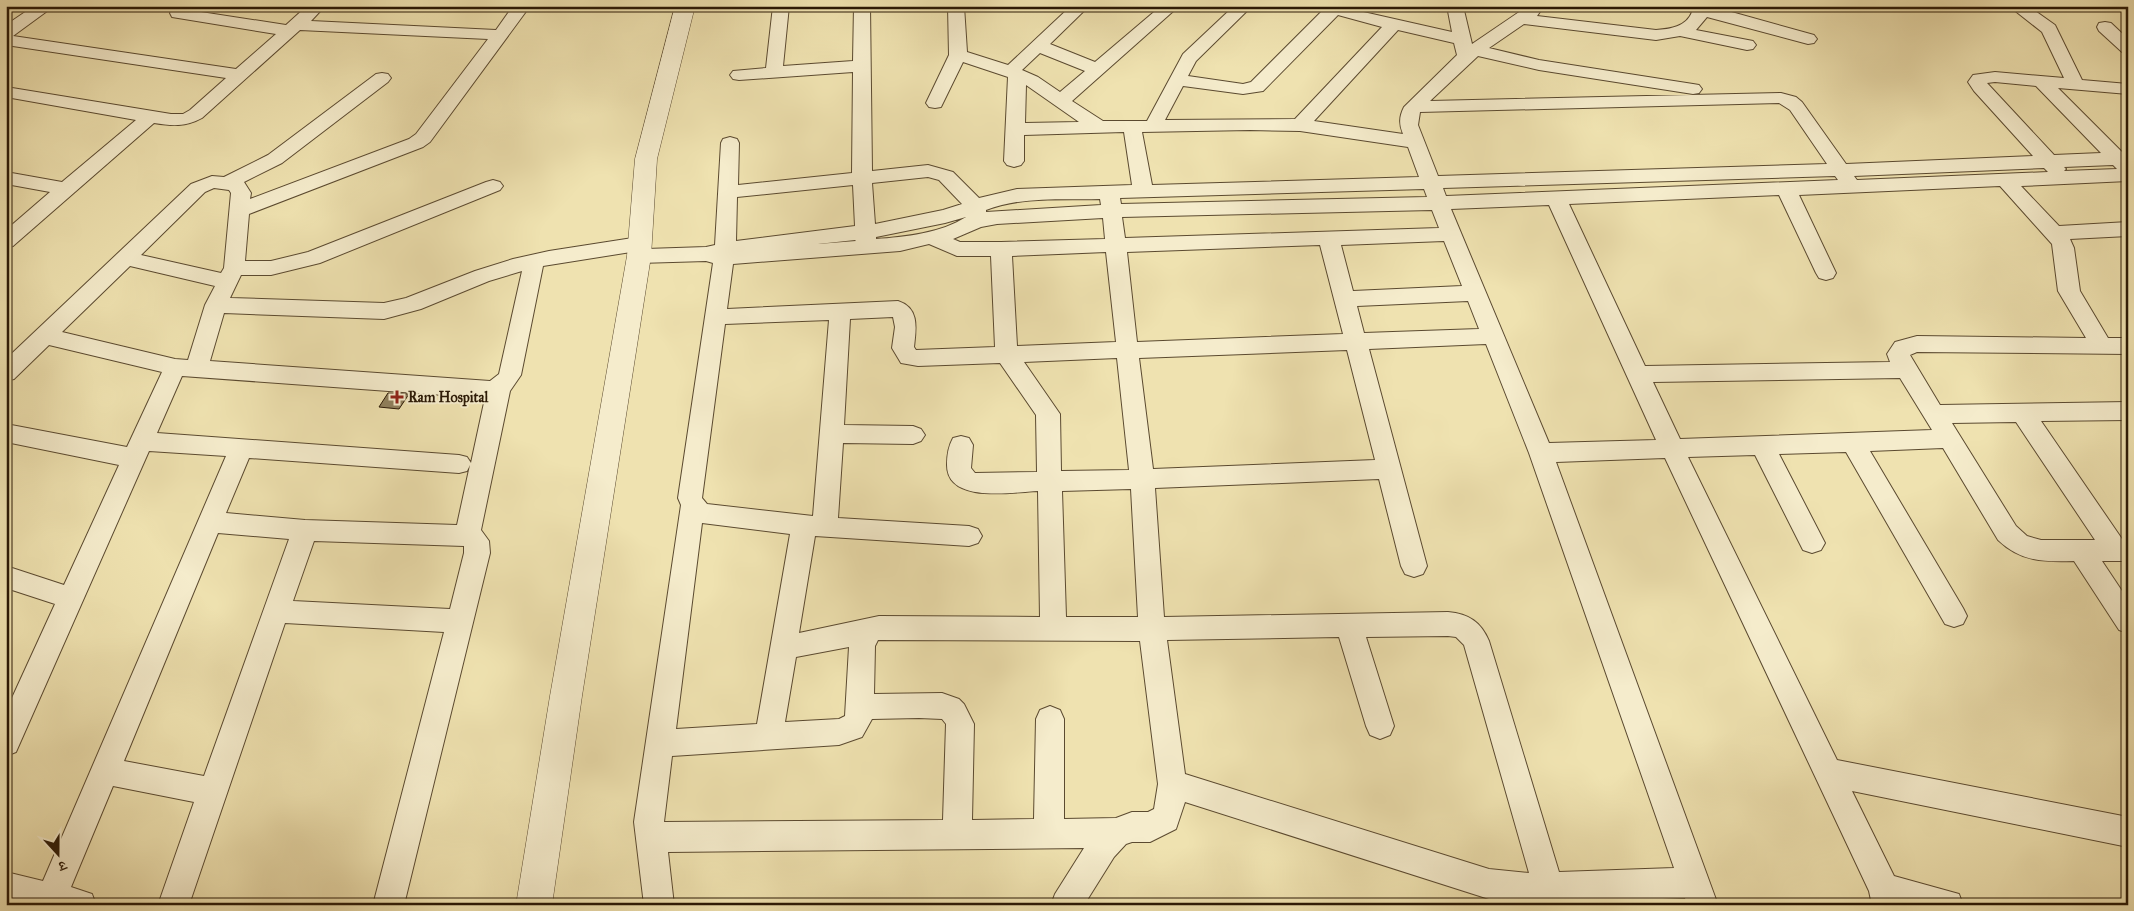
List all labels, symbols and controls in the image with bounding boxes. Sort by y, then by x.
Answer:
place label: Ram Hospital [408,389,489,407]
marker: Ram Hospital [390,390,404,404]
north arrow [32,828,82,878]
text: उ [55,856,70,875]

